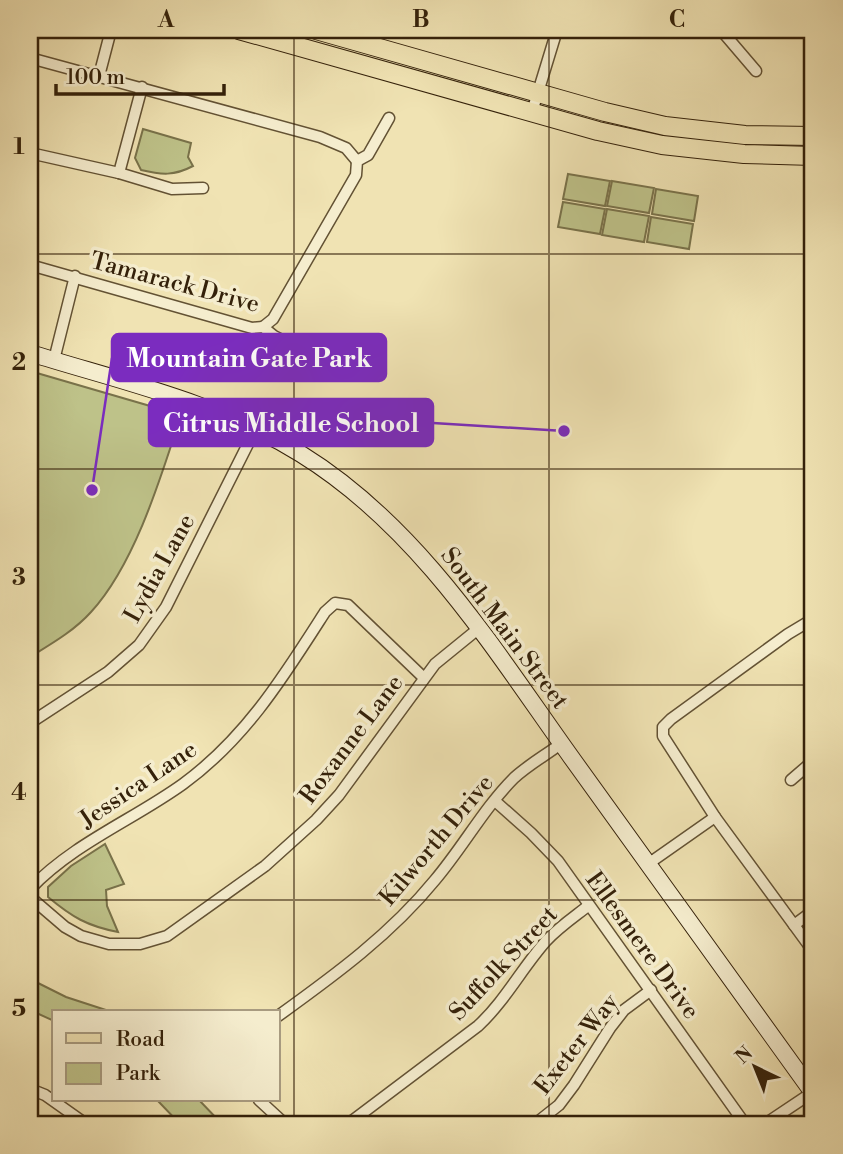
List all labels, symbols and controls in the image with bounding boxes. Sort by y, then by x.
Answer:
text: A [157,6,175,34]
text: B [412,6,430,34]
text: C [669,6,685,34]
scale bar [56,52,224,96]
text: 100 m [66,65,125,91]
text: 1 [13,133,25,161]
street label: Tamarack Drive [87,246,263,320]
callout: Mountain Gate Park [112,334,386,381]
text: Mountain Gate Park [126,343,373,375]
text: 2 [12,349,26,377]
callout: Citrus Middle School [149,399,433,446]
text: Citrus Middle School [163,408,420,440]
street label: Lydia Lane [118,509,202,628]
street label: South Main Street [434,542,575,716]
text: 3 [12,564,26,592]
street label: Roxanne Lane [293,669,410,810]
street label: Jessica Lane [73,735,203,836]
street label: Kilworth Drive [373,769,500,913]
text: 4 [11,779,27,807]
street label: Ellesmere Drive [579,866,706,1025]
street label: Suffolk Street [443,900,565,1027]
street label: Exeter Way [528,988,626,1101]
text: 5 [12,995,26,1023]
legend [52,1010,280,1102]
text: Road [116,1027,165,1053]
north arrow [720,1032,790,1102]
text: N [730,1041,758,1069]
text: Park [116,1061,161,1087]

